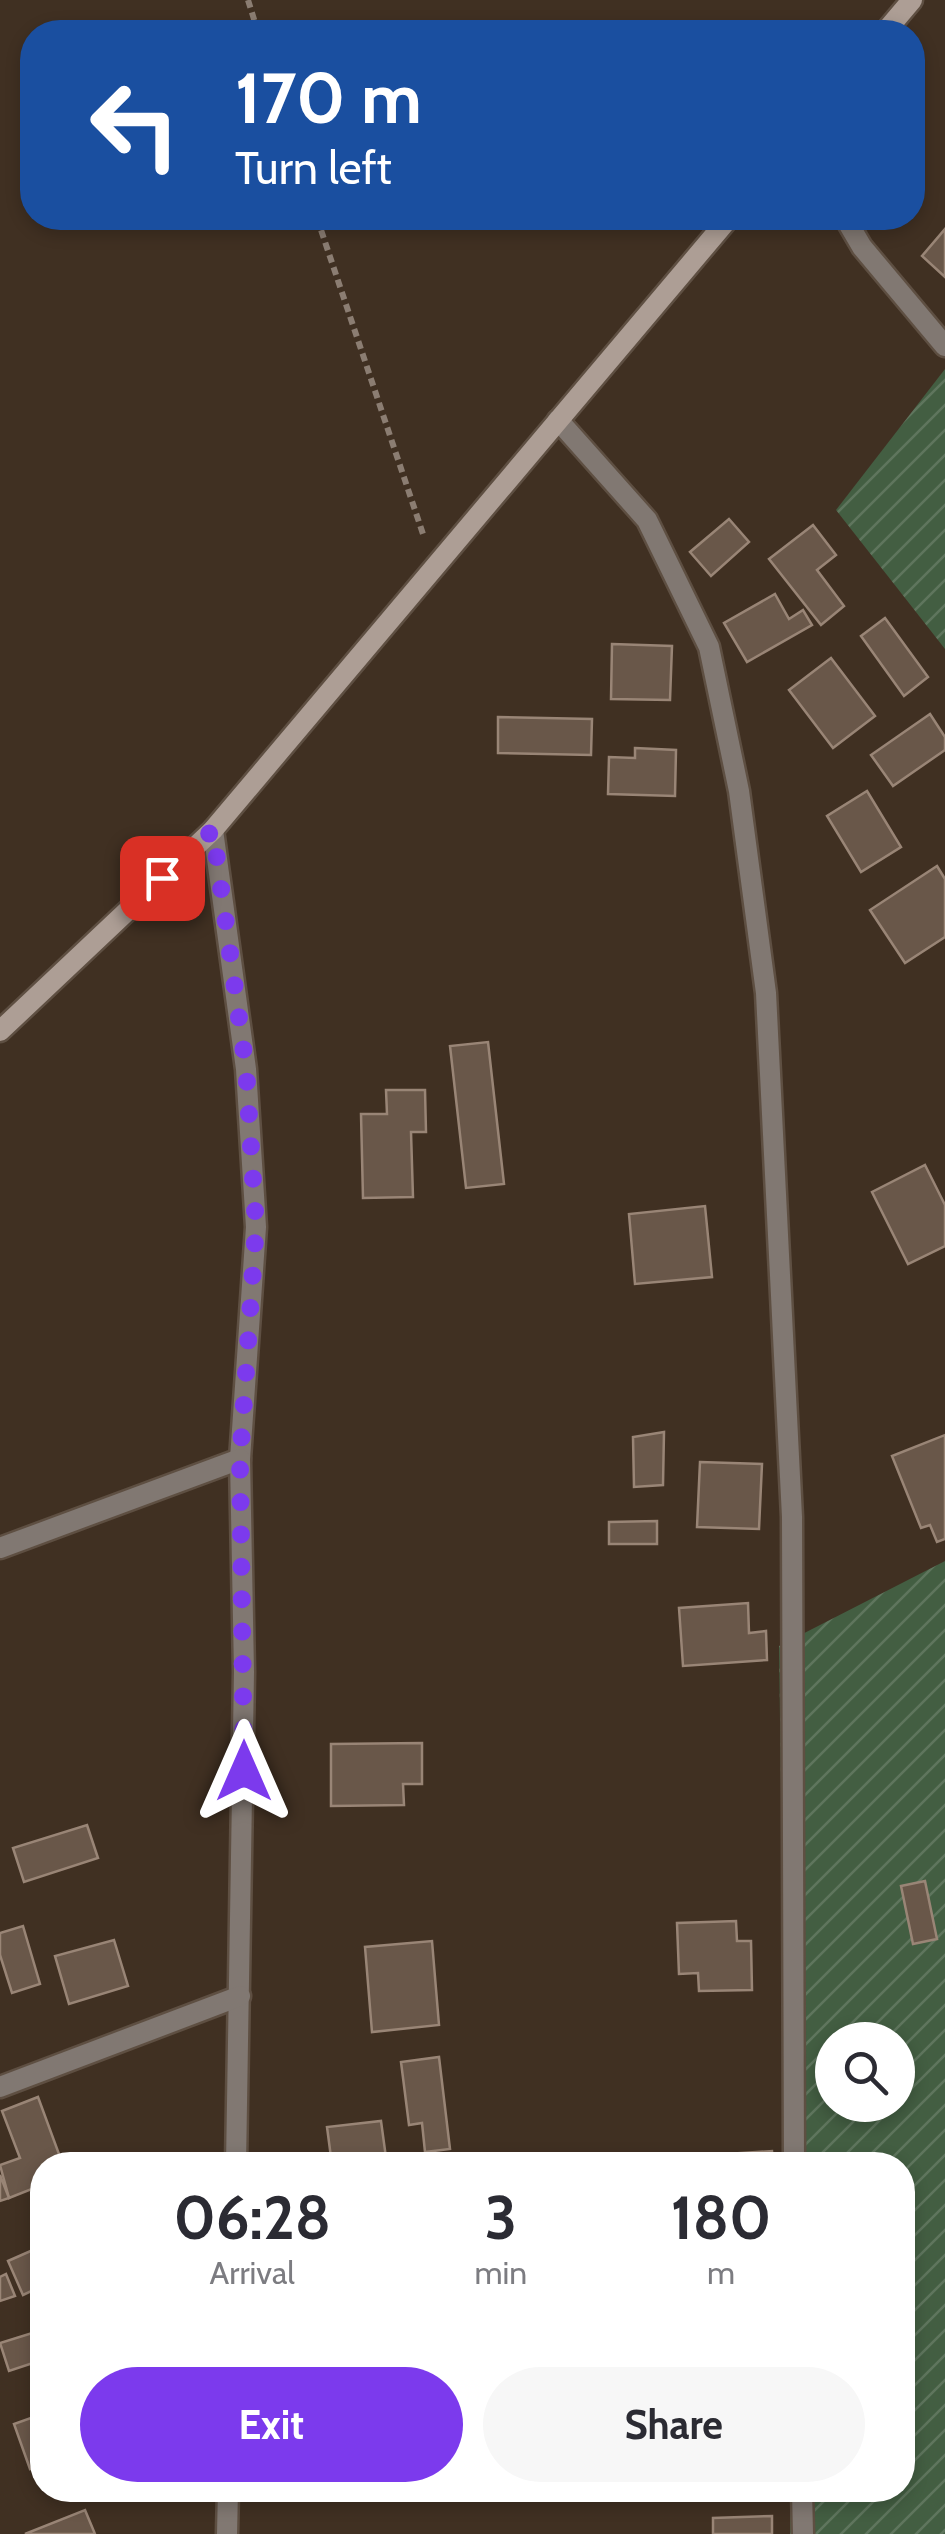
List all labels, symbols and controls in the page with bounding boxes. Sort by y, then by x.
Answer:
text: 170 m [235,55,422,141]
icon: left [70,60,200,190]
text: Turn left [235,141,392,195]
pin [120,836,205,921]
icon: arrive [135,851,190,906]
position arrow [192,1719,296,1823]
map controls [815,2022,915,2122]
button: search [815,2022,915,2122]
text: 06:28 [174,2181,331,2254]
text: 3 [485,2181,517,2254]
text: 180 [671,2181,771,2254]
text: Arrival [210,2253,295,2292]
text: min [474,2253,527,2292]
text: m [707,2253,735,2292]
button: Exit [80,2367,463,2482]
button: Share [483,2367,865,2482]

